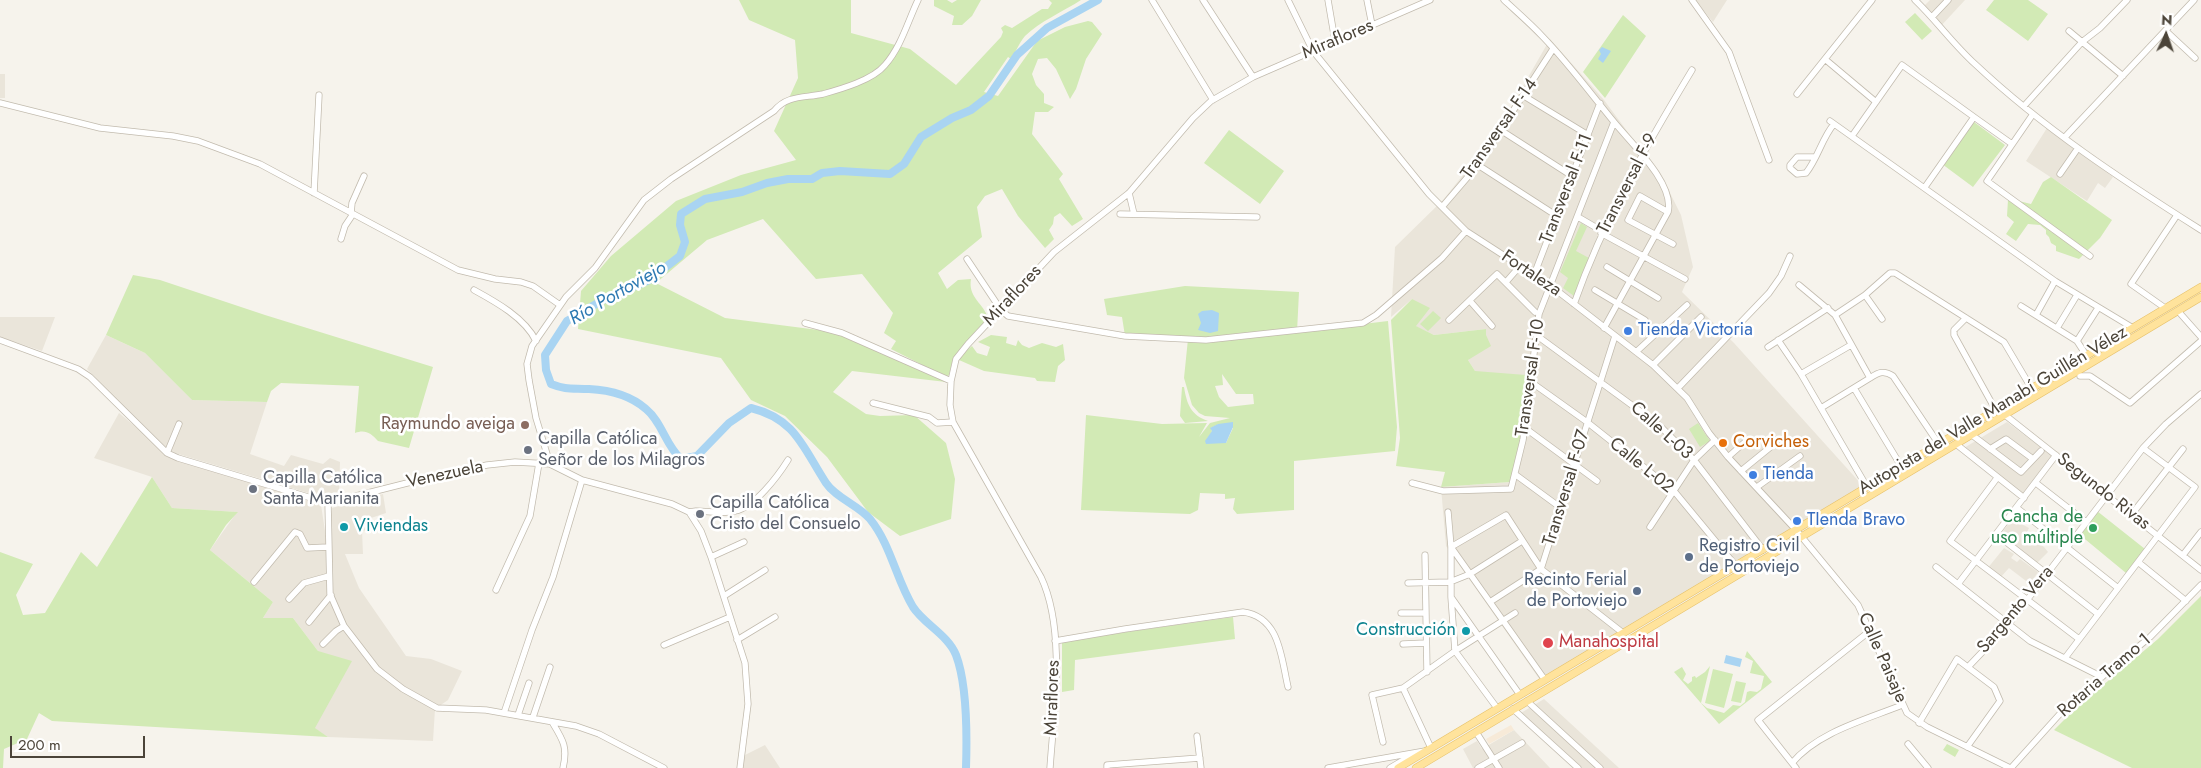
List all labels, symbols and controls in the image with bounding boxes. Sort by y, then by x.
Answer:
north arrow [2141,10,2191,60]
text: N [2161,10,2173,30]
street label: Miraflores [1299,15,1377,65]
street label: Transversal F-14 [1457,74,1543,184]
street label: Transversal F-9 [1593,130,1663,238]
street label: Transversal F-11 [1536,131,1598,247]
street label: Fortaleza [1497,246,1565,302]
water label: Río Portoviejo [565,257,671,331]
street label: Miraflores [979,261,1047,331]
street label: Transversal F-10 [1512,318,1550,438]
place label: Tienda Victoria [1638,320,1753,342]
street label: Autopista del Valle Manabí Guillén Vélez [1855,322,2131,500]
marker: Tienda Victoria [1622,325,1634,337]
street label: Calle L-03 [1625,397,1697,465]
place label: Raymundo aveiga [381,414,515,436]
marker: Raymundo aveiga [519,419,531,431]
street label: Transversal F-07 [1539,427,1595,549]
place label: Capilla Católica Señor de los Milagros [538,429,705,472]
place label: Corviches [1733,432,1809,454]
street label: Calle L-02 [1604,433,1678,499]
marker: Corviches [1717,437,1729,449]
marker: Capilla Católica Señor de los Milagros [522,444,534,456]
street label: Segundo Rivas [2052,449,2154,535]
street label: Venezuela [405,456,485,494]
place label: Tienda [1763,464,1814,486]
place label: Capilla Católica Santa Marianita [263,468,382,510]
marker: Tienda [1747,469,1759,481]
marker: Capilla Católica Santa Marianita [247,483,259,495]
place label: Capilla Católica Cristo del Consuelo [710,493,861,536]
place label: Cancha de uso múltiple [1991,507,2083,550]
marker: Capilla Católica Cristo del Consuelo [694,508,706,520]
place label: TIenda Bravo [1807,510,1905,532]
marker: TIenda Bravo [1791,515,1803,527]
place label: Viviendas [354,516,428,538]
marker: Viviendas [338,521,350,533]
marker: Cancha de uso múltiple [2087,522,2099,534]
place label: Registro Civil de Portoviejo [1699,536,1800,578]
marker: Registro Civil de Portoviejo [1683,551,1695,563]
street label: Sargento Vera [1973,562,2059,658]
place label: Recinto Ferial de Portoviejo [1524,570,1627,612]
marker: Recinto Ferial de Portoviejo [1631,585,1643,597]
street label: Calle Paisaje [1853,610,1911,706]
place label: Construcción [1356,620,1456,642]
marker: Construcción [1460,625,1472,637]
street label: Rotaria Tramo 1 [2054,629,2156,723]
place label: Manahospital [1559,632,1659,654]
marker: Manahospital [1541,636,1555,650]
street label: Miraflores [1041,660,1065,736]
scale bar [12,726,148,758]
text: 200 m [18,734,61,756]

